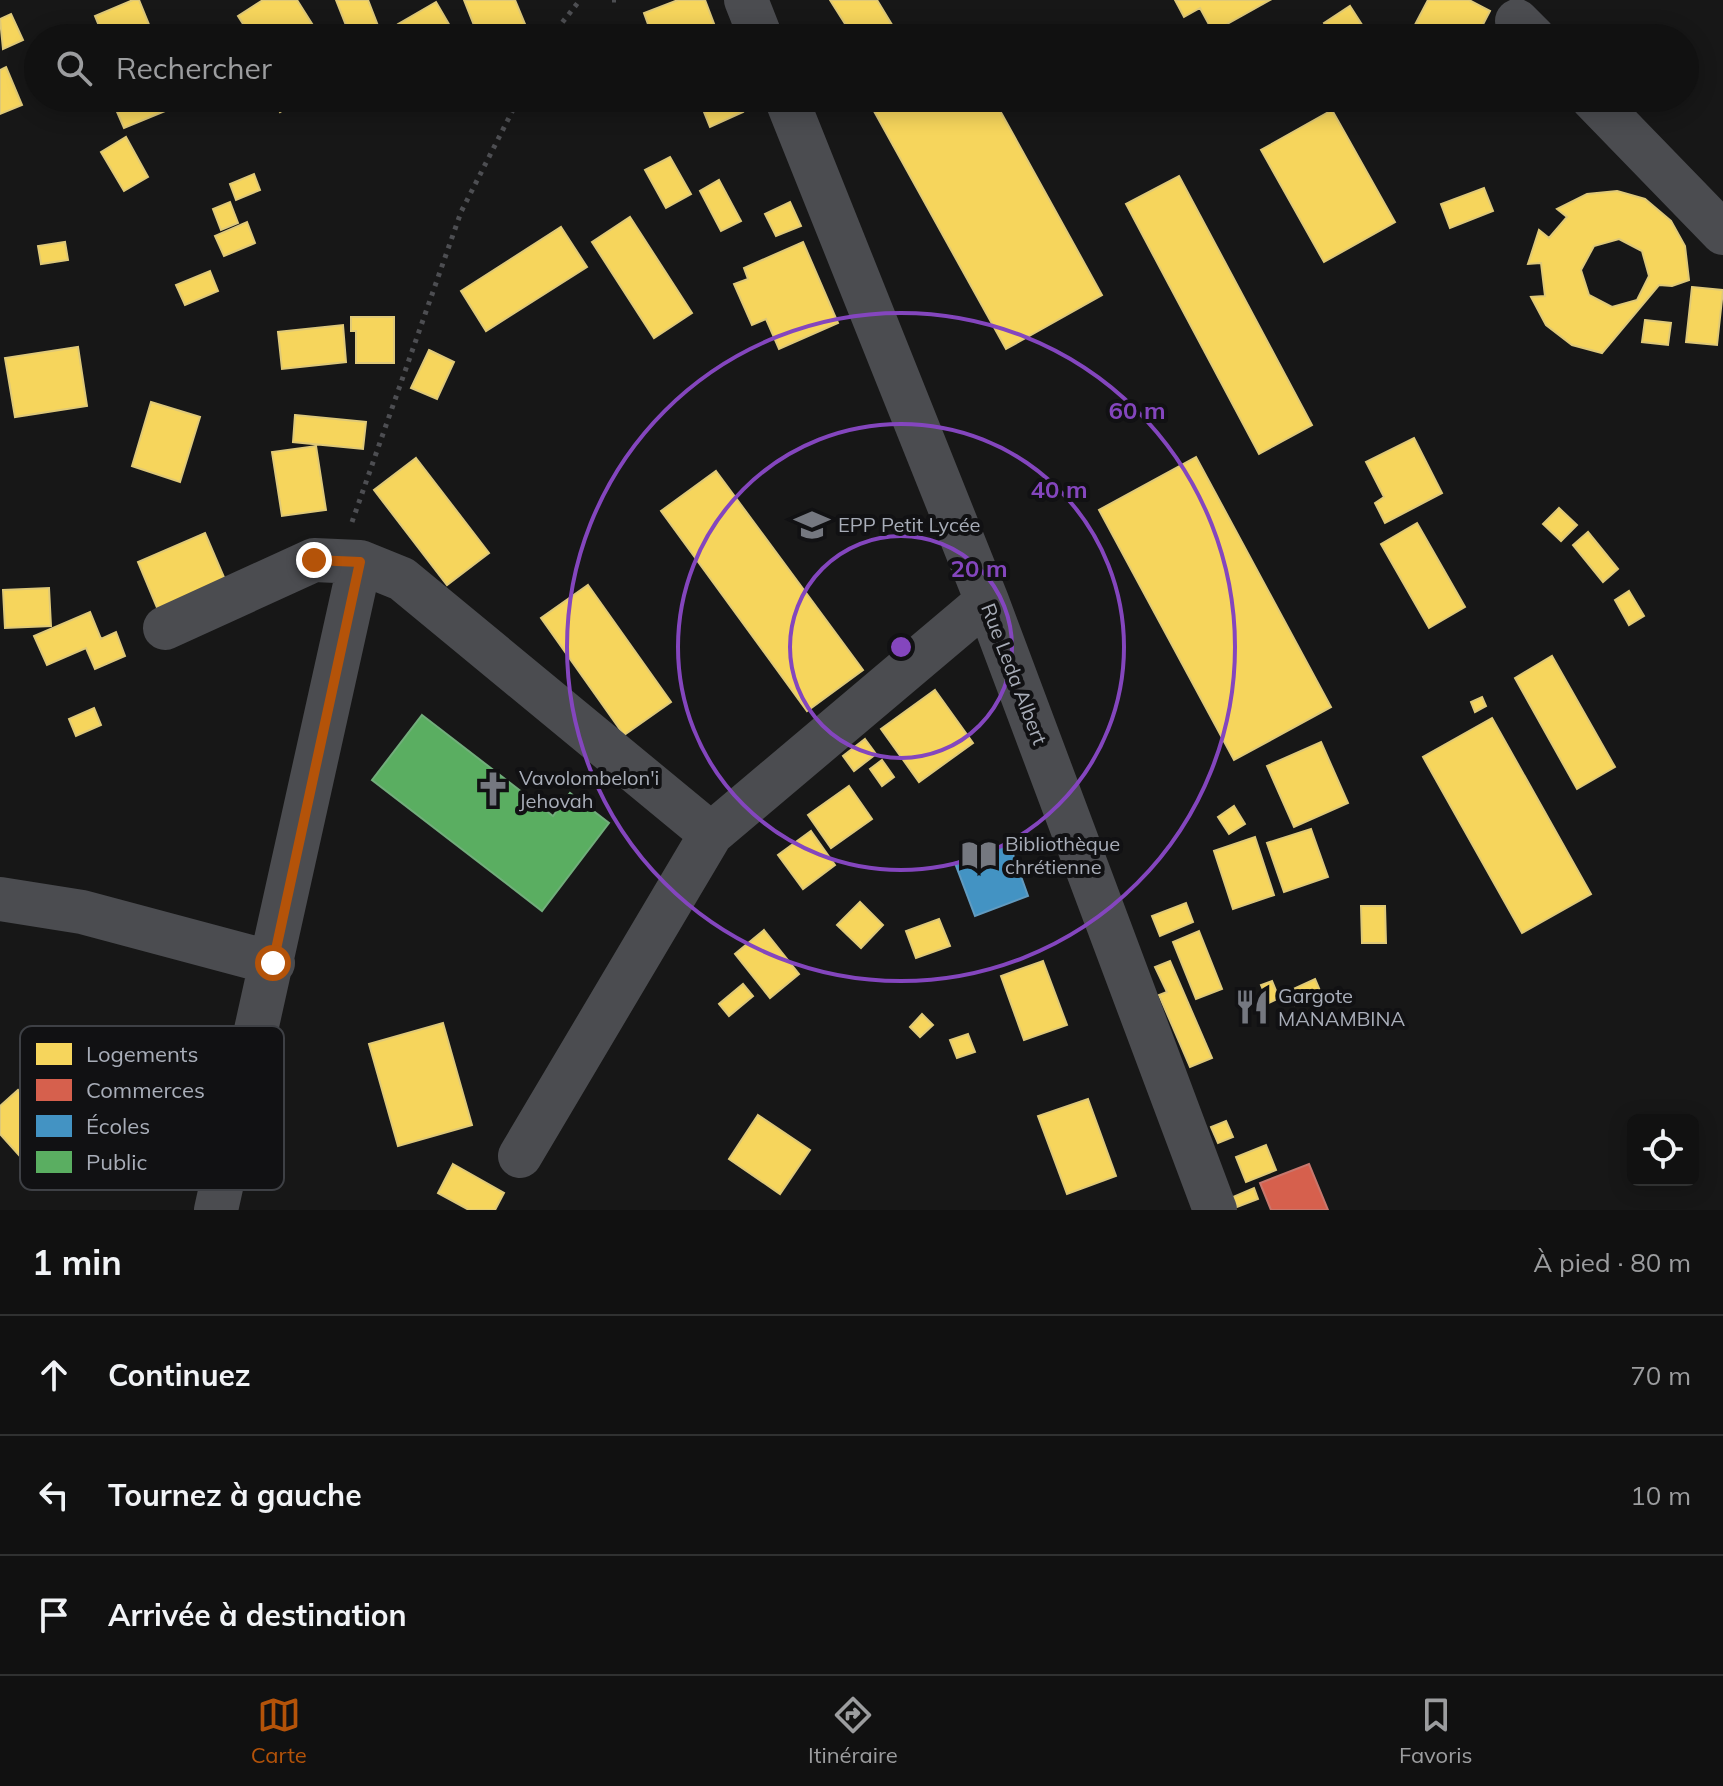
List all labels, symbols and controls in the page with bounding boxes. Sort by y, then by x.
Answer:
search box [24,24,1699,112]
icon: search [52,46,96,90]
text: Rechercher [116,49,272,87]
text: 60 m [1109,395,1165,425]
text: 40 m [1031,474,1087,504]
school or university icon: EPP Petit Lycée [793,506,831,544]
place label: EPP Petit Lycée [838,512,980,537]
route end [296,542,332,578]
text: 20 m [951,553,1007,583]
street label: Rue Leda Albert [976,600,1053,748]
centre of rings [887,633,915,661]
place label: Vavolombelon'i Jehovah [519,765,659,813]
church icon: Vavolombelon'i Jehovah [474,770,512,808]
place label: Bibliothèque chrétienne [1005,831,1120,879]
library icon: Bibliothèque chrétienne [960,836,998,874]
route start [255,945,291,981]
place label: Gargote MANAMBINA [1278,983,1405,1031]
restaurant icon: Gargote MANAMBINA [1233,988,1271,1026]
legend [20,1026,284,1190]
text: Logements [86,1040,198,1068]
text: Commerces [86,1076,205,1104]
text: Écoles [86,1112,150,1140]
map controls [1627,1114,1699,1186]
button: locate [1627,1114,1699,1186]
text: Public [86,1148,148,1176]
text: 1 min [32,1241,122,1284]
text: À pied · 80 m [1533,1246,1691,1279]
icon: ahead [32,1353,76,1397]
text: Continuez [108,1356,251,1394]
text: 70 m [1630,1359,1691,1392]
icon: left [32,1473,76,1517]
text: Tournez à gauche [108,1476,362,1514]
text: 10 m [1630,1479,1691,1512]
icon: arrive [32,1593,76,1637]
text: Arrivée à destination [108,1596,407,1634]
tab: Carte [251,1693,307,1769]
tab: Itinéraire [808,1693,898,1769]
tab: Favoris [1399,1693,1472,1769]

